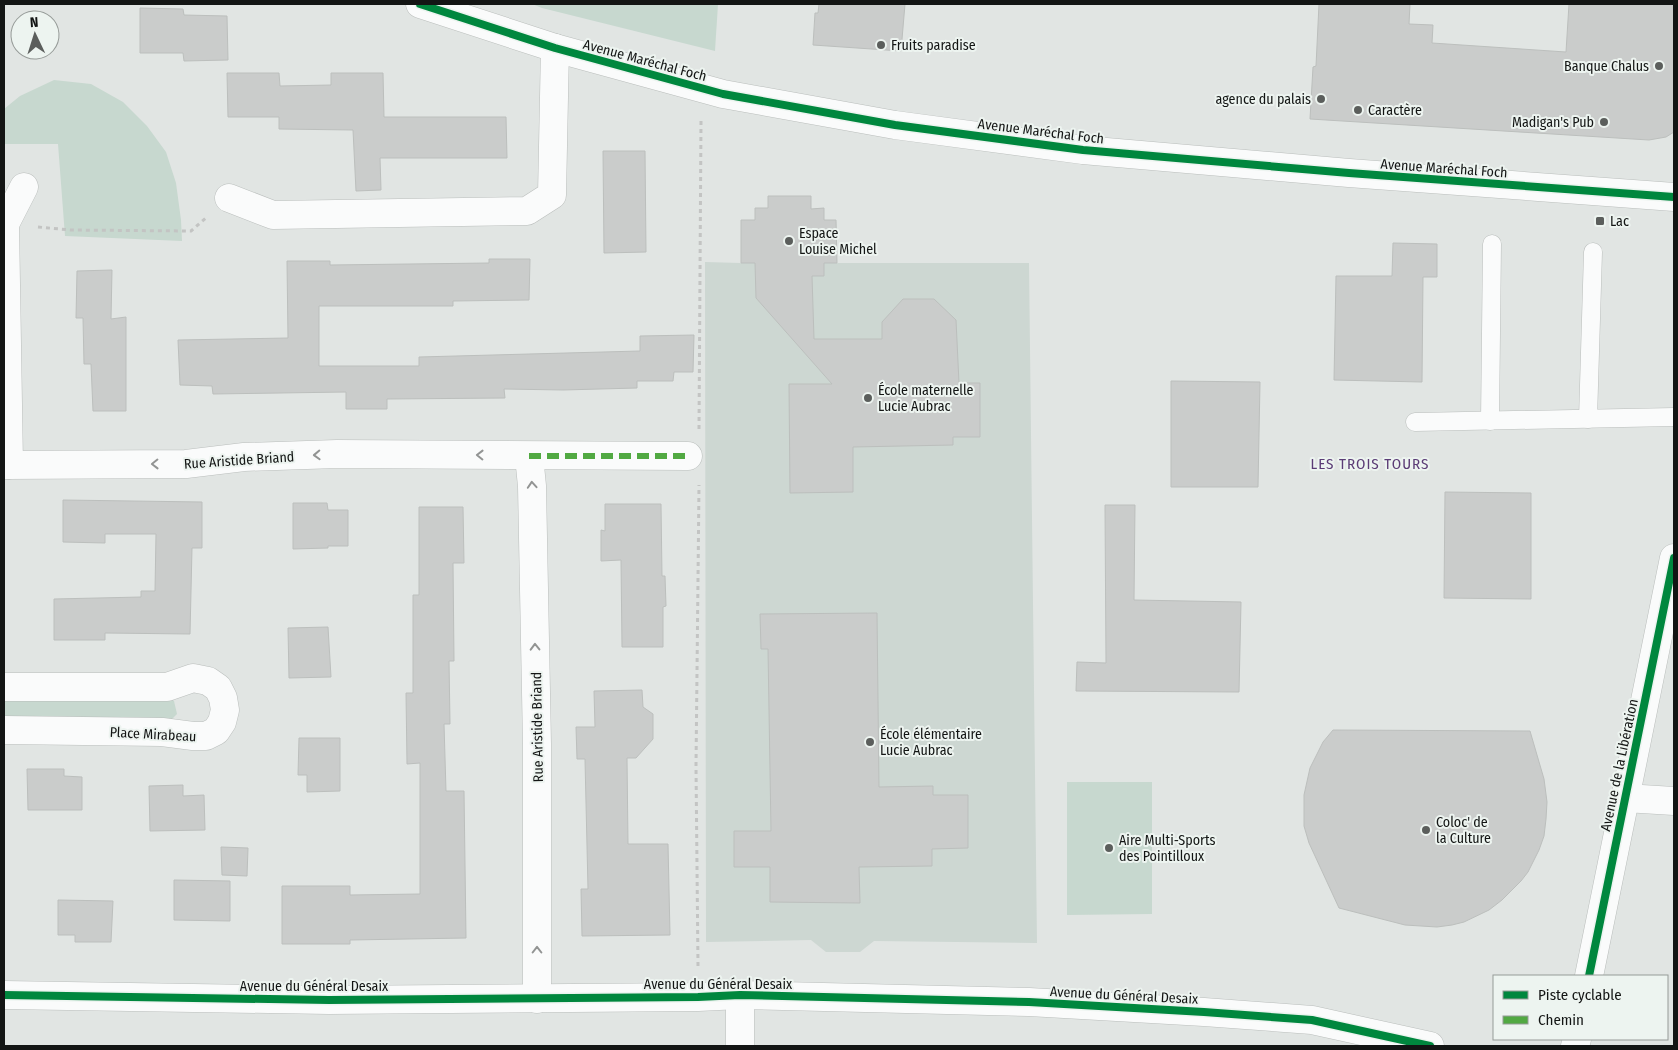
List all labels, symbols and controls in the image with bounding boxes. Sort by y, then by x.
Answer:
north arrow [10,10,60,60]
text: N [29,14,39,31]
street label: Avenue Maréchal Foch [581,36,708,85]
place label: Fruits paradise [891,37,976,54]
marker: Fruits paradise [875,39,887,51]
place label: Banque Chalus [1564,58,1649,75]
marker: Banque Chalus [1653,60,1665,72]
place label: agence du palais [1216,91,1311,108]
marker: agence du palais [1315,93,1327,105]
place label: Caractère [1368,102,1422,119]
marker: Caractère [1352,104,1364,116]
place label: Madigan's Pub [1512,114,1594,131]
street label: Avenue Maréchal Foch [977,115,1105,148]
marker: Madigan's Pub [1598,116,1610,128]
street label: Avenue Maréchal Foch [1380,156,1508,181]
place label: Lac [1610,213,1629,230]
marker: Lac [1594,215,1606,227]
place label: Espace Louise Michel [799,225,877,258]
marker: Espace Louise Michel [783,235,795,247]
place label: École maternelle Lucie Aubrac [878,381,974,415]
marker: École maternelle Lucie Aubrac [862,392,874,404]
street label: Rue Aristide Briand [183,448,295,473]
one-way arrow [313,449,321,460]
one-way arrow [476,450,484,460]
district label: LES TROIS TOURS [1311,455,1429,473]
one-way arrow [151,459,159,469]
one-way arrow [526,481,537,489]
one-way arrow [530,643,541,651]
street label: Rue Aristide Briand [528,672,547,782]
street label: Avenue de la Libération [1597,697,1642,833]
street label: Place Mirabeau [109,724,197,745]
place label: École élémentaire Lucie Aubrac [880,725,982,759]
marker: École élémentaire Lucie Aubrac [864,736,876,748]
place label: Coloc' de la Culture [1436,814,1491,847]
marker: Coloc' de la Culture [1420,824,1432,836]
place label: Aire Multi-Sports des Pointilloux [1119,832,1215,865]
marker: Aire Multi-Sports des Pointilloux [1103,842,1115,854]
one-way arrow [532,946,542,954]
legend [1493,975,1668,1040]
street label: Avenue du Général Desaix [644,976,793,993]
street label: Avenue du Général Desaix [240,978,389,995]
street label: Avenue du Général Desaix [1049,983,1199,1008]
text: Piste cyclable [1538,986,1622,1004]
text: Chemin [1538,1011,1584,1029]

